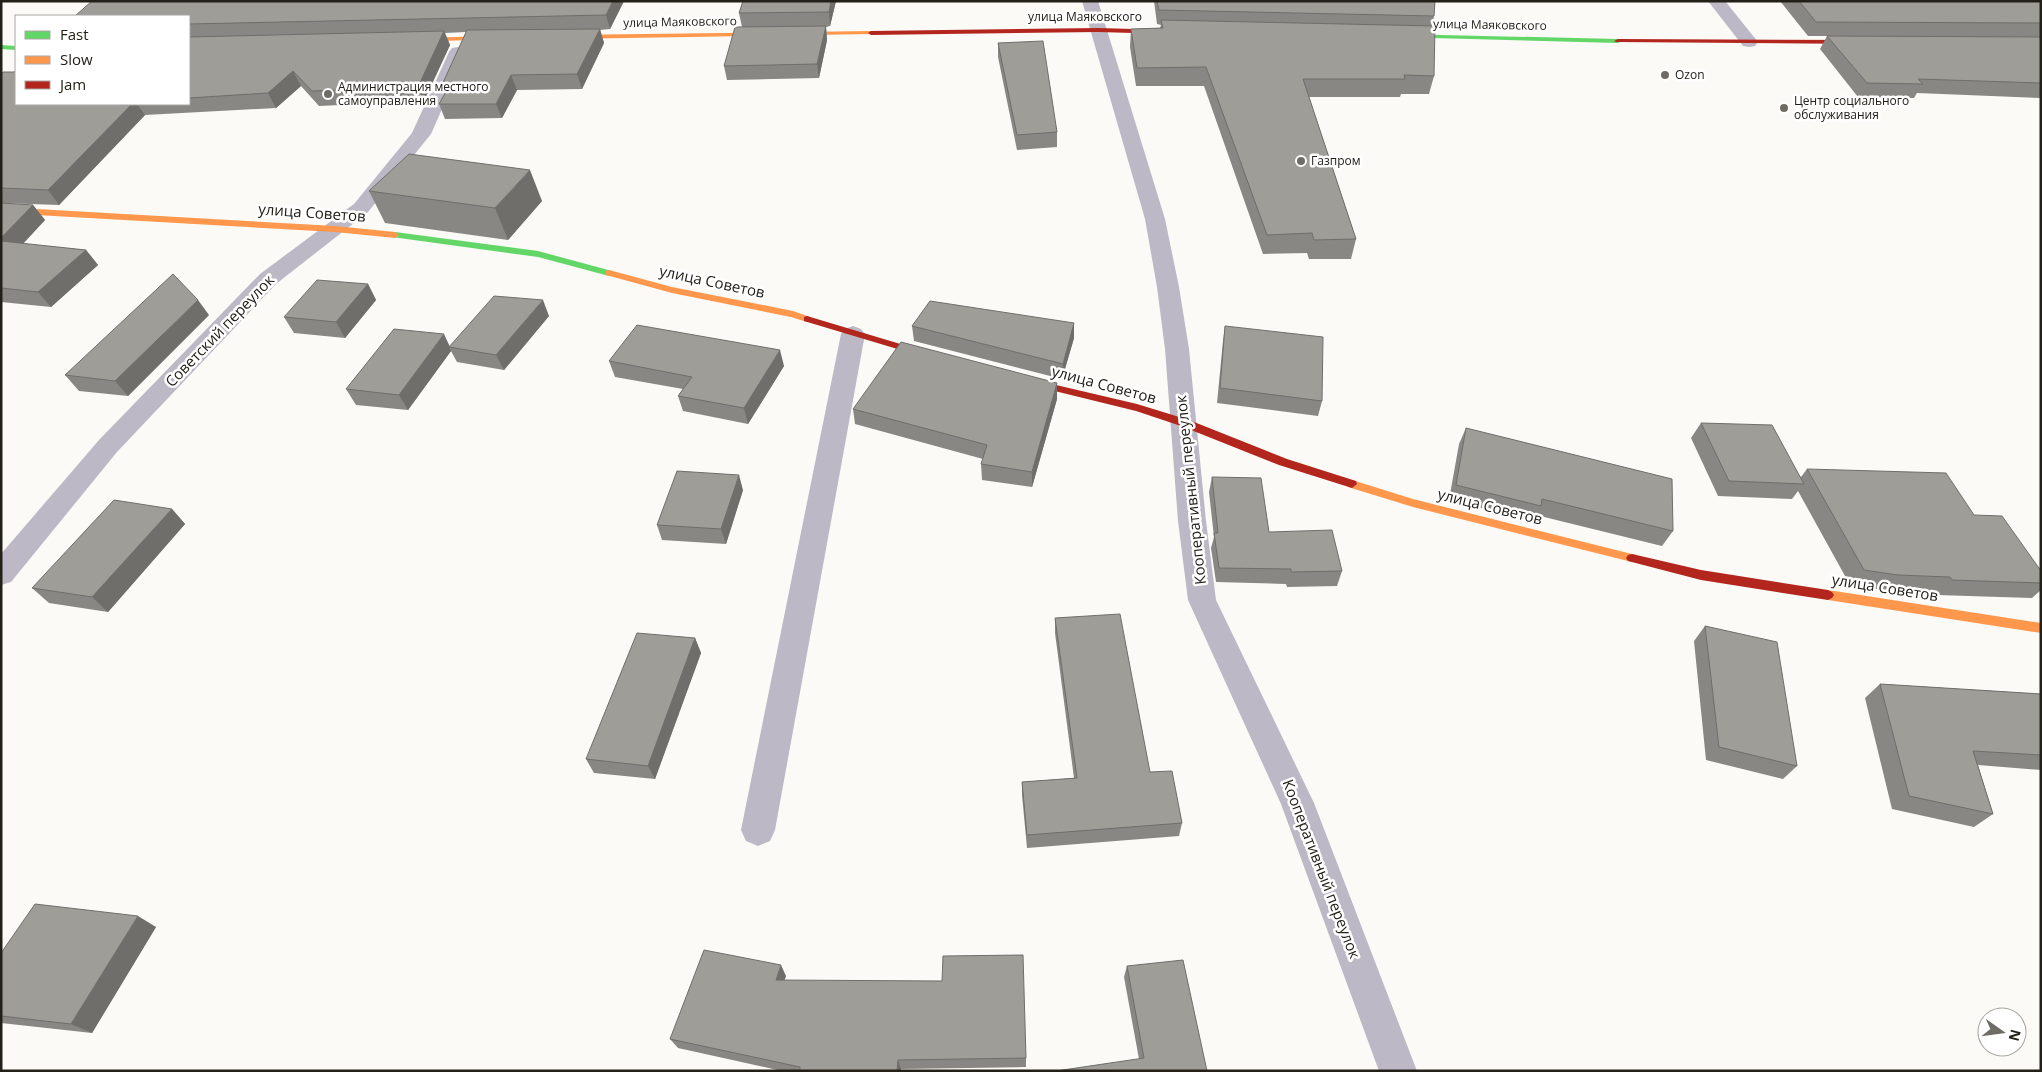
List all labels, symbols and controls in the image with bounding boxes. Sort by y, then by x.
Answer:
street label: улица Маяковского [1028,8,1142,25]
street label: улица Маяковского [623,12,737,31]
legend [15,15,190,105]
street label: улица Маяковского [1433,15,1547,34]
text: Fast [60,24,89,44]
text: Slow [60,49,93,69]
place label: Ozon [1675,66,1705,83]
marker: Ozon [1659,69,1671,81]
text: Jam [58,74,86,94]
place label: Администрация местного самоуправления [338,78,489,109]
marker: Администрация местного самоуправления [322,88,334,100]
place label: Центр социального обслуживания [1794,92,1909,123]
marker: Центр социального обслуживания [1778,102,1790,114]
place label: Газпром [1311,152,1361,169]
marker: Газпром [1295,155,1307,167]
street label: улица Советов [258,198,366,226]
street label: улица Советов [658,260,767,302]
street label: Советский переулок [160,270,278,391]
street label: улица Советов [1050,360,1159,408]
street label: Кооперативный переулок [1170,394,1210,586]
street label: улица Советов [1436,483,1545,529]
street label: улица Советов [1831,569,1940,605]
street label: Кооперативный переулок [1278,776,1365,961]
north arrow [1977,1007,2027,1057]
text: N [2005,1027,2026,1043]

